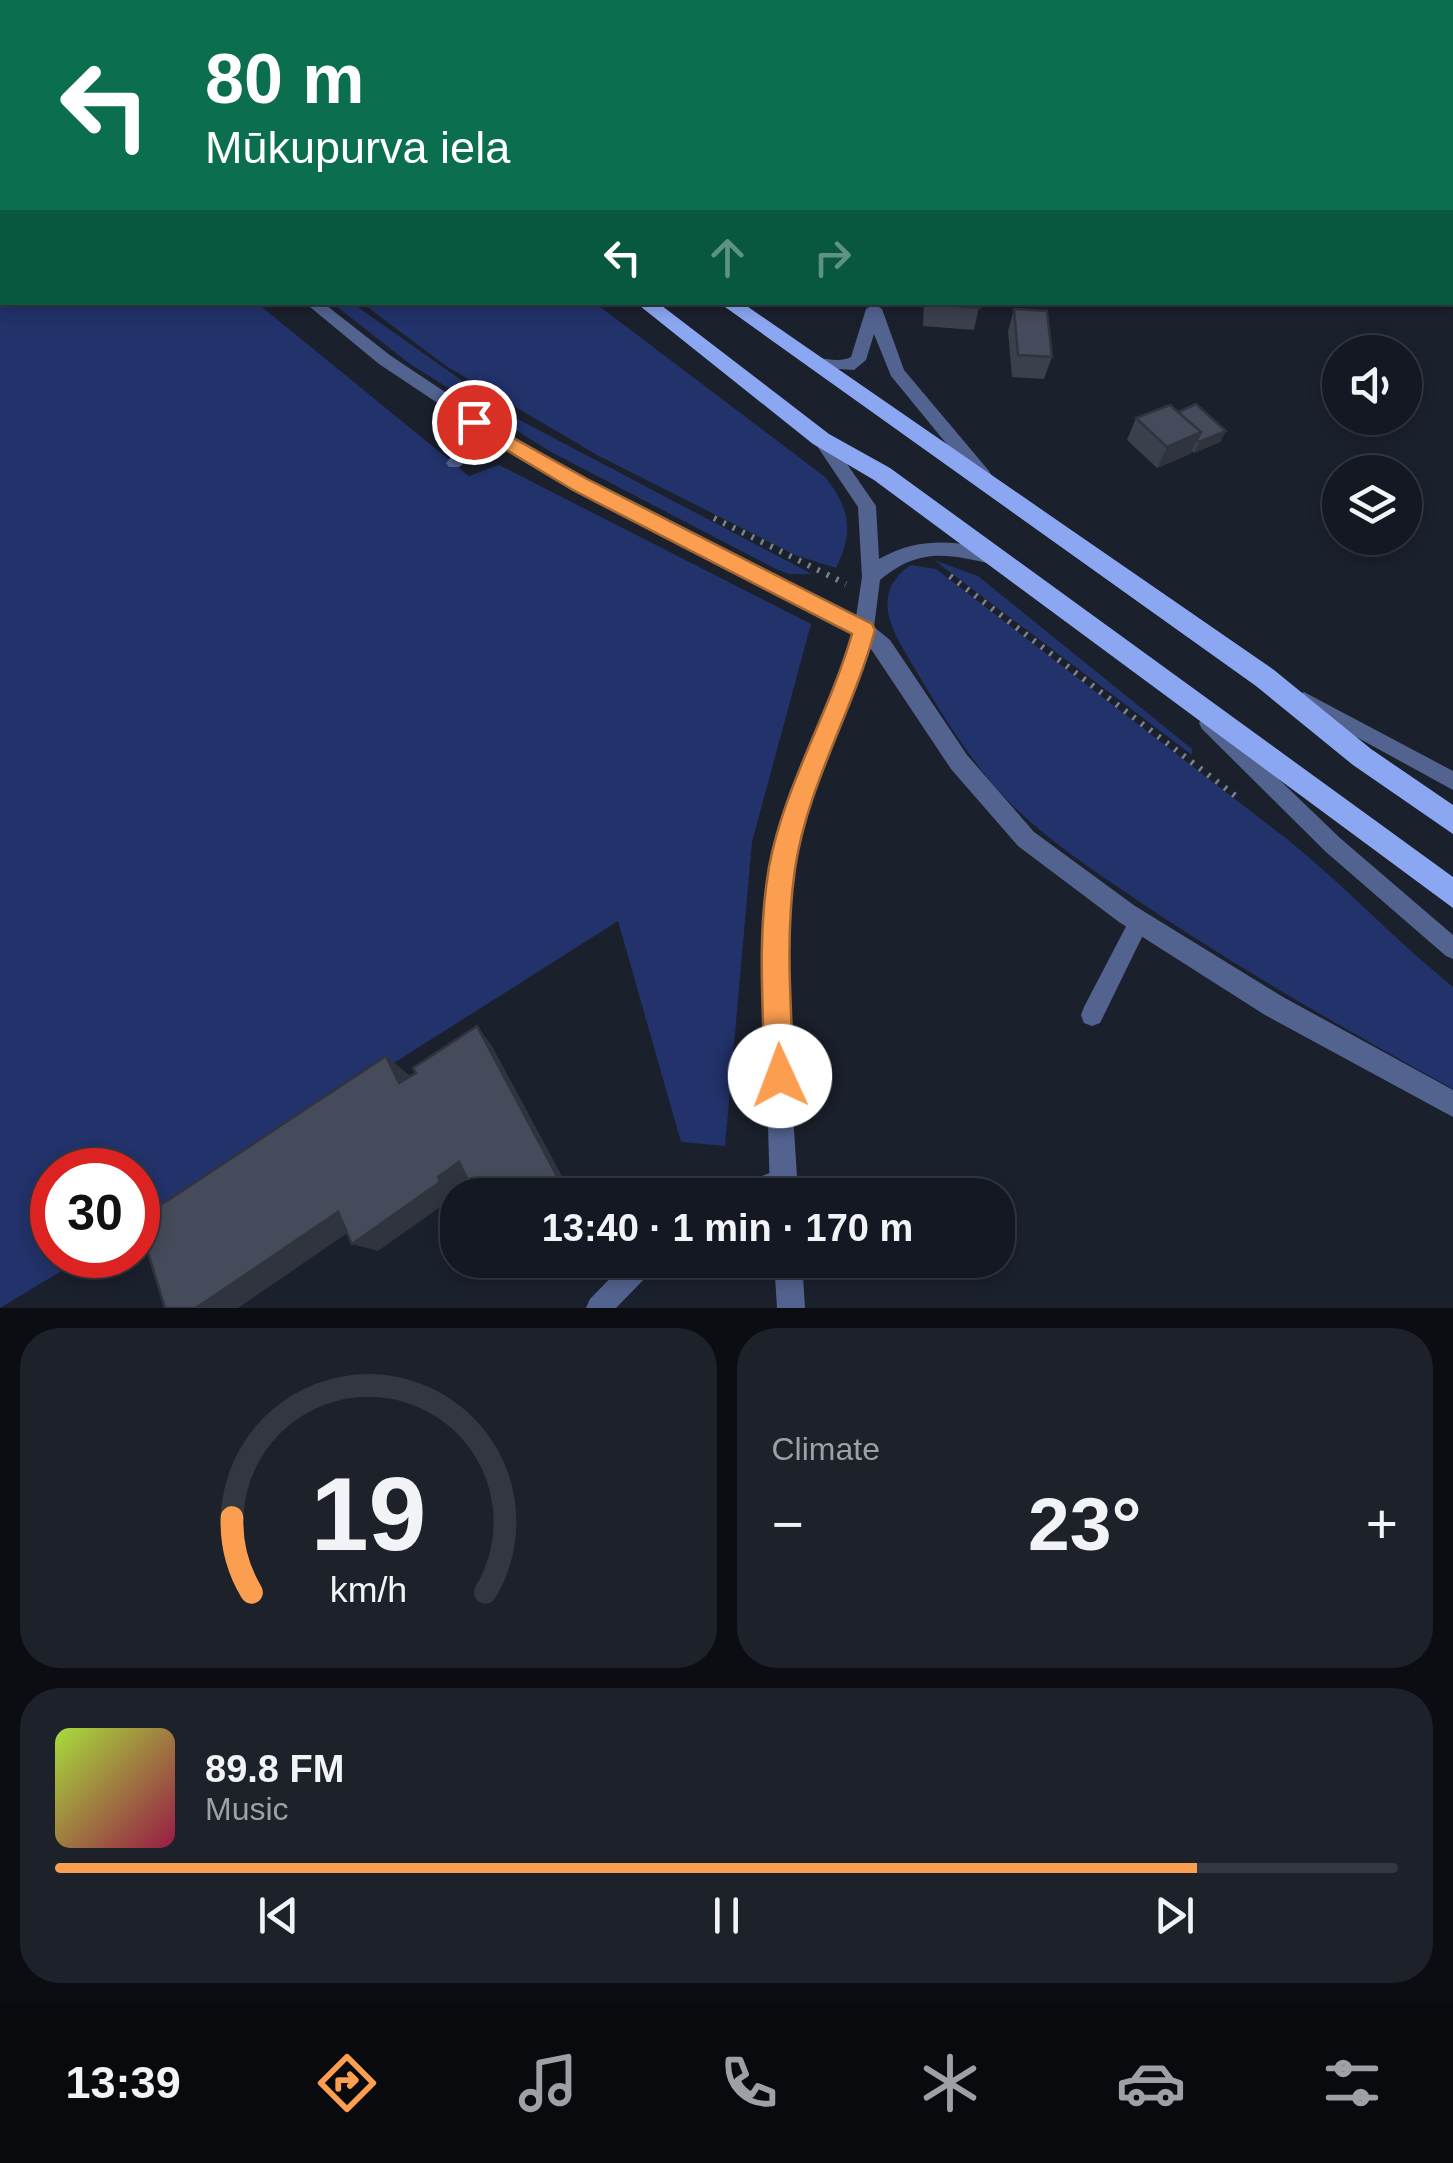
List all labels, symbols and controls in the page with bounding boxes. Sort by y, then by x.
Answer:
icon: left [40,40,170,170]
text: 80 m [205,40,365,118]
text: Mūkupurva iela [205,122,510,173]
icon: left [595,230,650,285]
icon: ahead [700,230,755,285]
icon: right [805,230,860,285]
map controls [1322,335,1422,555]
button: sound [1322,335,1422,435]
pin [432,380,517,465]
icon: arrive [447,395,502,450]
button: layers [1322,455,1422,555]
position arrow [728,1024,832,1128]
speed limit sign: 30 [30,1148,160,1278]
text: 13:40 · 1 min · 170 m [542,1207,913,1249]
text: Climate [772,1431,880,1467]
text: 19 [310,1456,426,1572]
text: 23° [1028,1482,1141,1566]
text: − [772,1493,804,1555]
text: + [1366,1493,1398,1555]
text: km/h [330,1570,407,1610]
text: 89.8 FM [205,1748,344,1790]
text: Music [205,1791,289,1827]
icon: previous [251,1888,306,1943]
icon: pause [699,1888,754,1943]
icon: next [1147,1888,1202,1943]
icon: directions [312,2048,382,2118]
icon: music [513,2048,583,2118]
icon: phone [714,2048,784,2118]
icon: climate [915,2048,985,2118]
icon: car [1116,2048,1186,2118]
icon: filters [1317,2048,1387,2118]
text: 13:39 [66,2057,181,2108]

